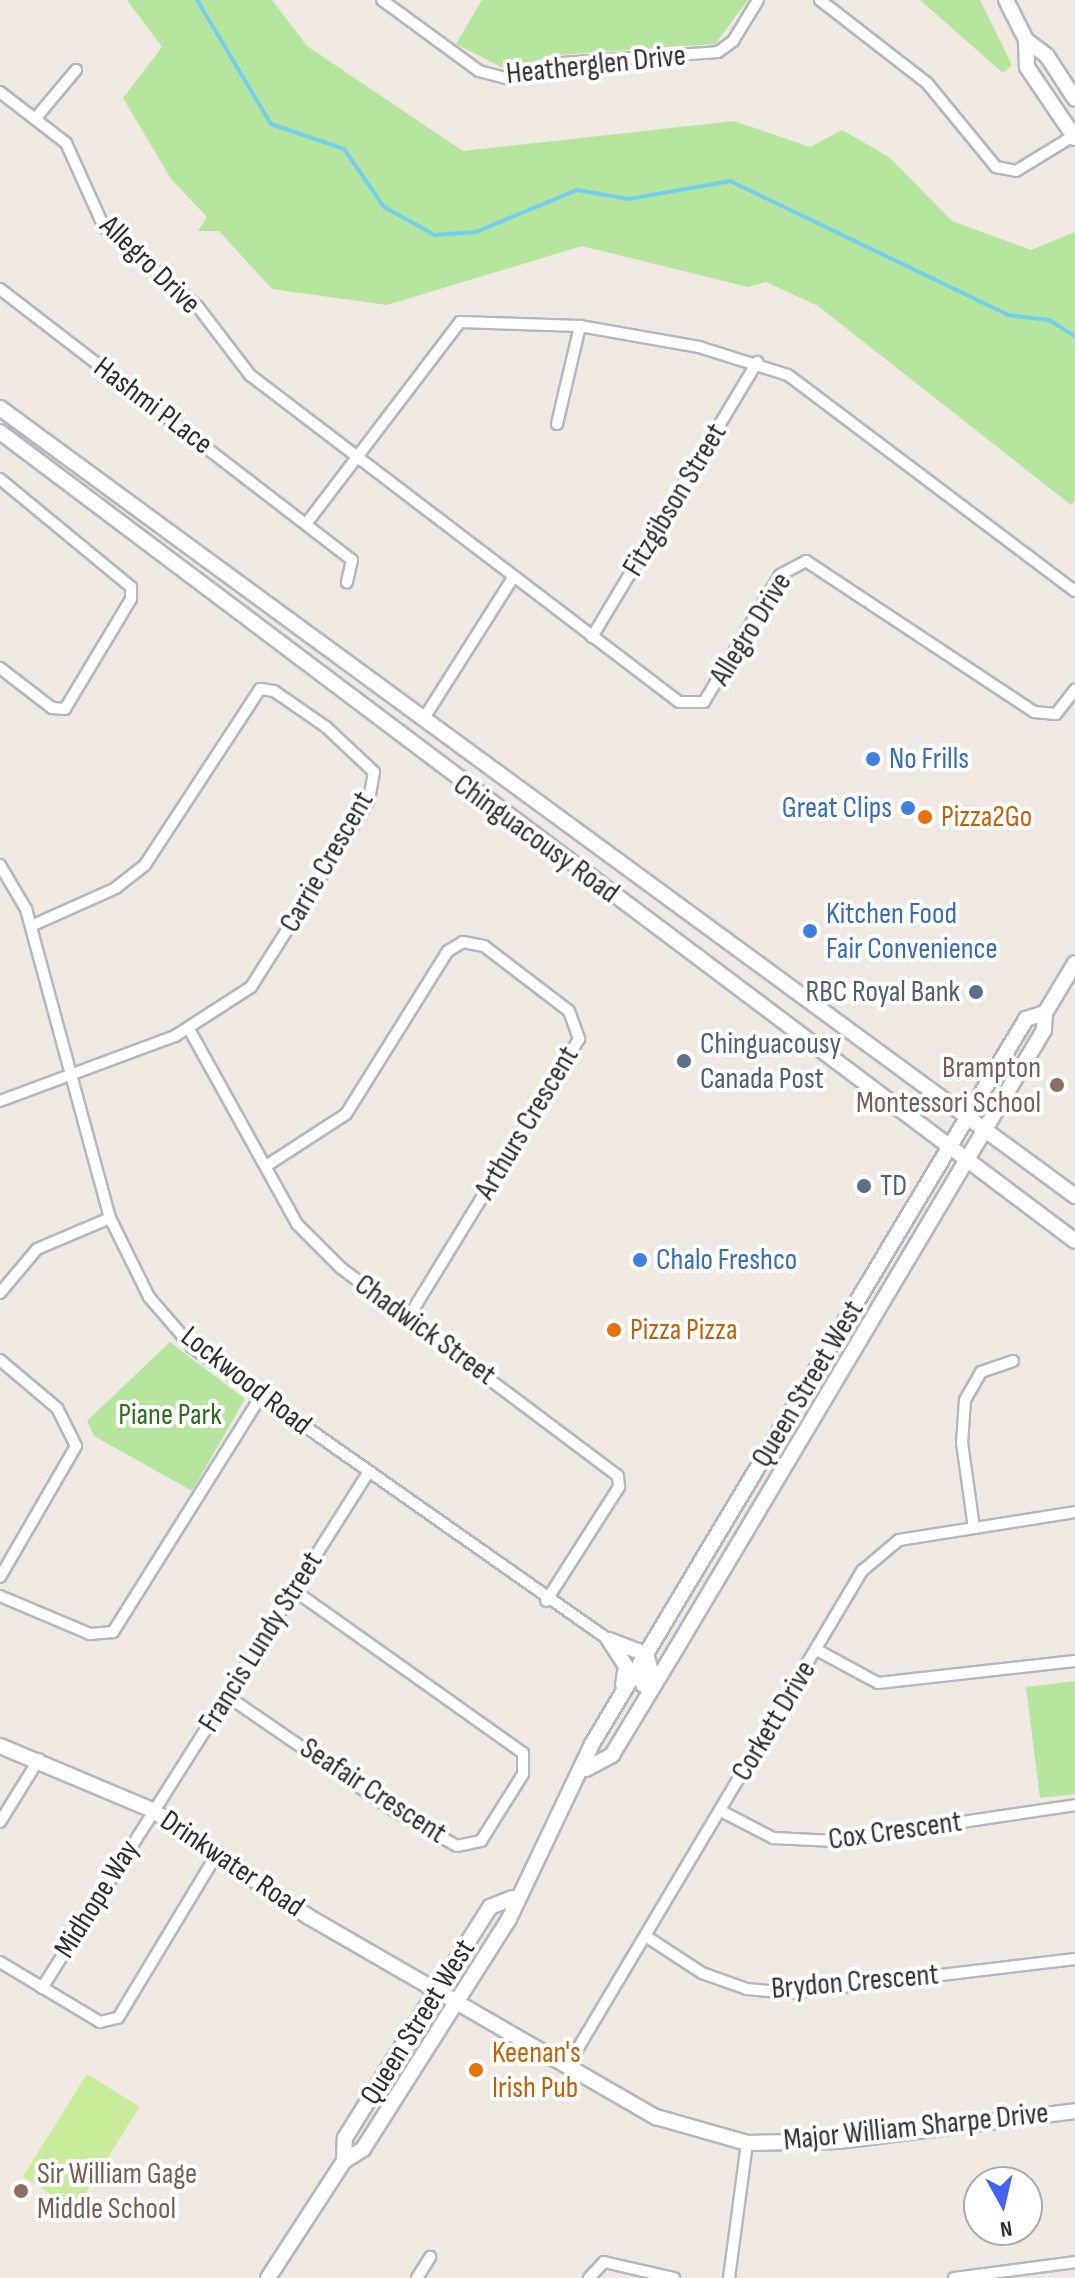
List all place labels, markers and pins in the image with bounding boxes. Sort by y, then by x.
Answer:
place label: No Frills [889,741,969,777]
marker: No Frills [864,750,882,768]
place label: Great Clips [782,790,892,826]
marker: Great Clips [899,799,917,817]
place label: Pizza2Go [941,799,1032,835]
marker: Pizza2Go [916,808,934,826]
place label: Kitchen Food Fair Convenience [826,896,998,966]
marker: Kitchen Food Fair Convenience [801,922,819,940]
place label: RBC Royal Bank [805,974,960,1010]
marker: RBC Royal Bank [967,983,985,1001]
place label: Chinguacousy Canada Post [700,1026,841,1096]
place label: Brampton Montessori School [856,1050,1041,1120]
marker: Chinguacousy Canada Post [675,1052,693,1070]
marker: Brampton Montessori School [1048,1076,1066,1094]
place label: TD [880,1168,907,1204]
marker: TD [855,1177,873,1195]
place label: Chalo Freshco [656,1242,797,1278]
marker: Chalo Freshco [631,1251,649,1269]
place label: Pizza Pizza [630,1312,737,1348]
marker: Pizza Pizza [605,1321,623,1339]
place label: Keenan's Irish Pub [492,2035,581,2106]
marker: Keenan's Irish Pub [467,2061,485,2079]
place label: Sir William Gage Middle School [37,2156,197,2226]
marker: Sir William Gage Middle School [12,2182,30,2200]

